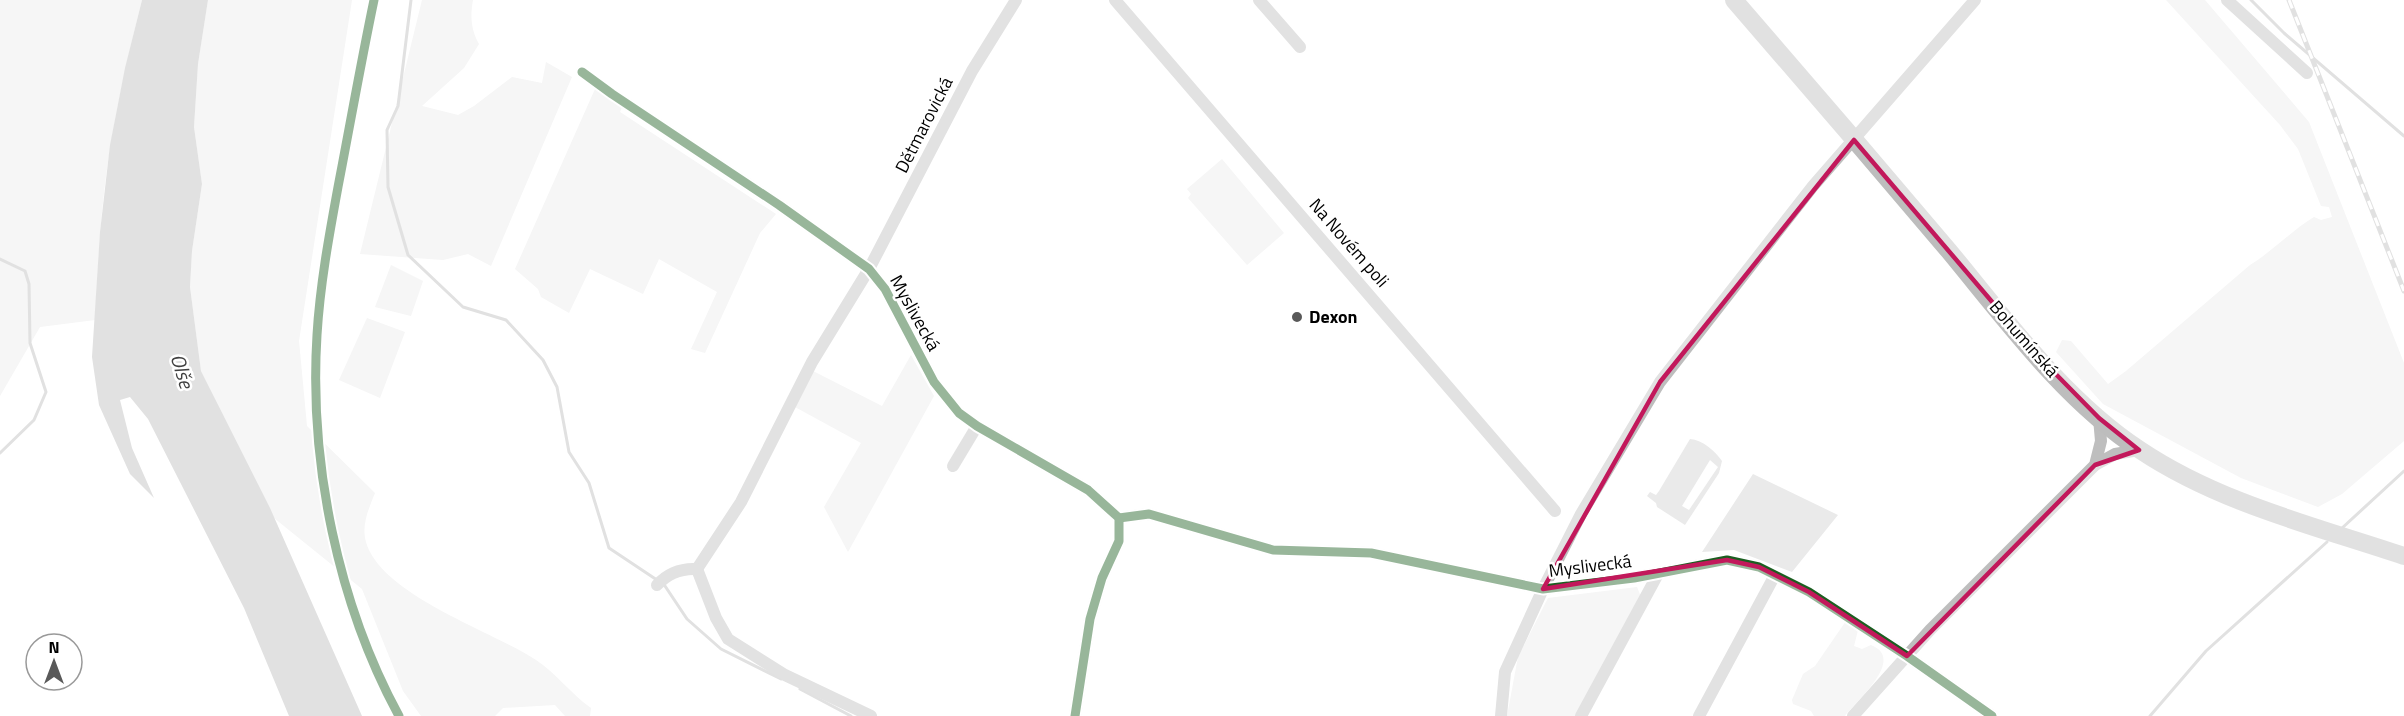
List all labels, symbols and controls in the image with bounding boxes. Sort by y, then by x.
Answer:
street label: Dětmarovická [888,72,959,177]
street label: Na Novém poli [1303,192,1396,293]
street label: Myslivecká [883,270,947,356]
street label: Bohumínská [1983,294,2066,383]
place label: Dexon [1309,303,1358,330]
marker: Dexon [1290,310,1304,324]
water label: Olše [163,350,203,394]
street label: Myslivecká [1547,547,1633,584]
north arrow [24,632,84,692]
text: N [48,635,60,659]

